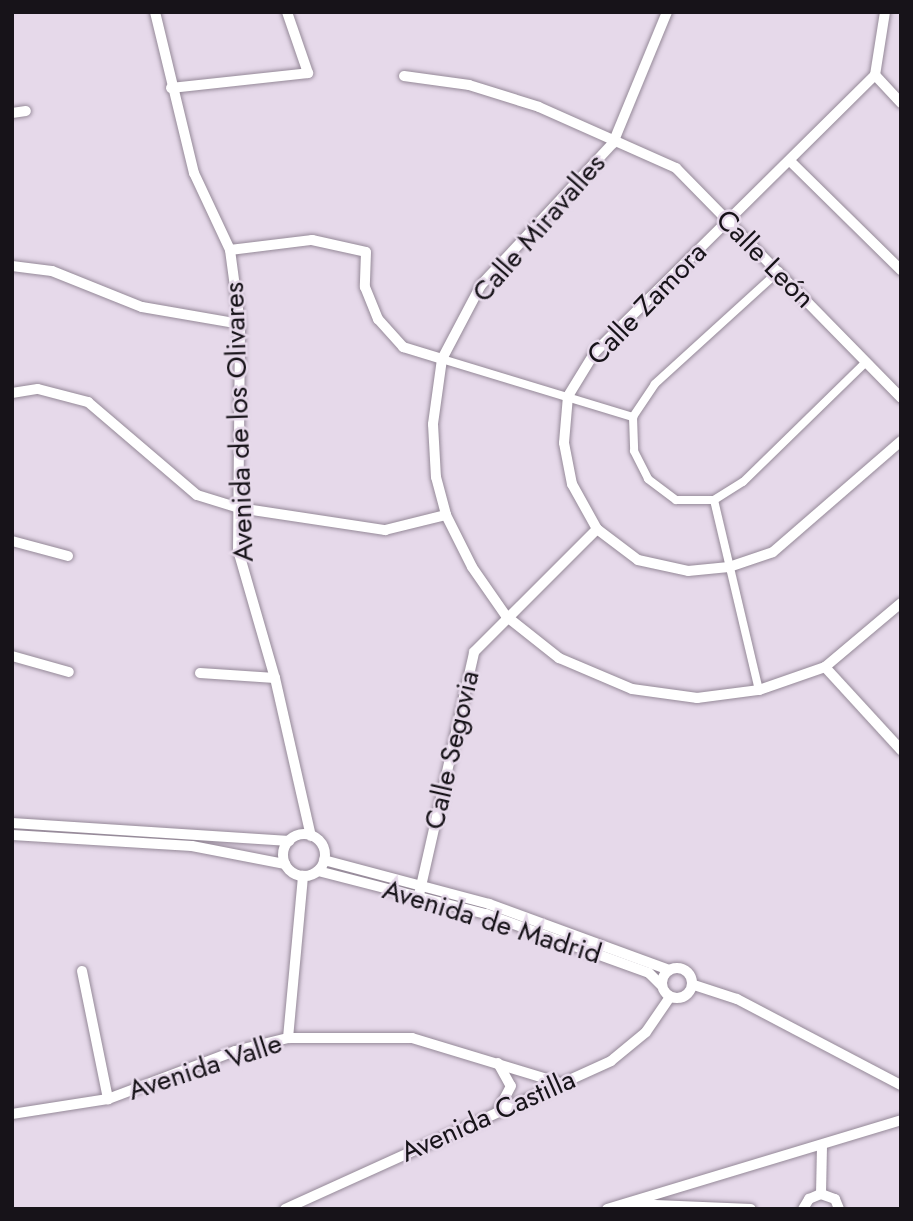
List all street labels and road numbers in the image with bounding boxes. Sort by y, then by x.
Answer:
street label: Calle Miravalles [465,147,613,309]
street label: Calle León [709,203,821,315]
street label: Calle Zamora [580,236,714,372]
street label: Avenida de los Olivares [217,282,261,562]
street label: Calle Segovia [417,667,487,833]
street label: Avenida de Madrid [379,873,605,971]
street label: Avenida Valle [124,1026,286,1108]
street label: Avenida Castilla [396,1063,580,1169]

